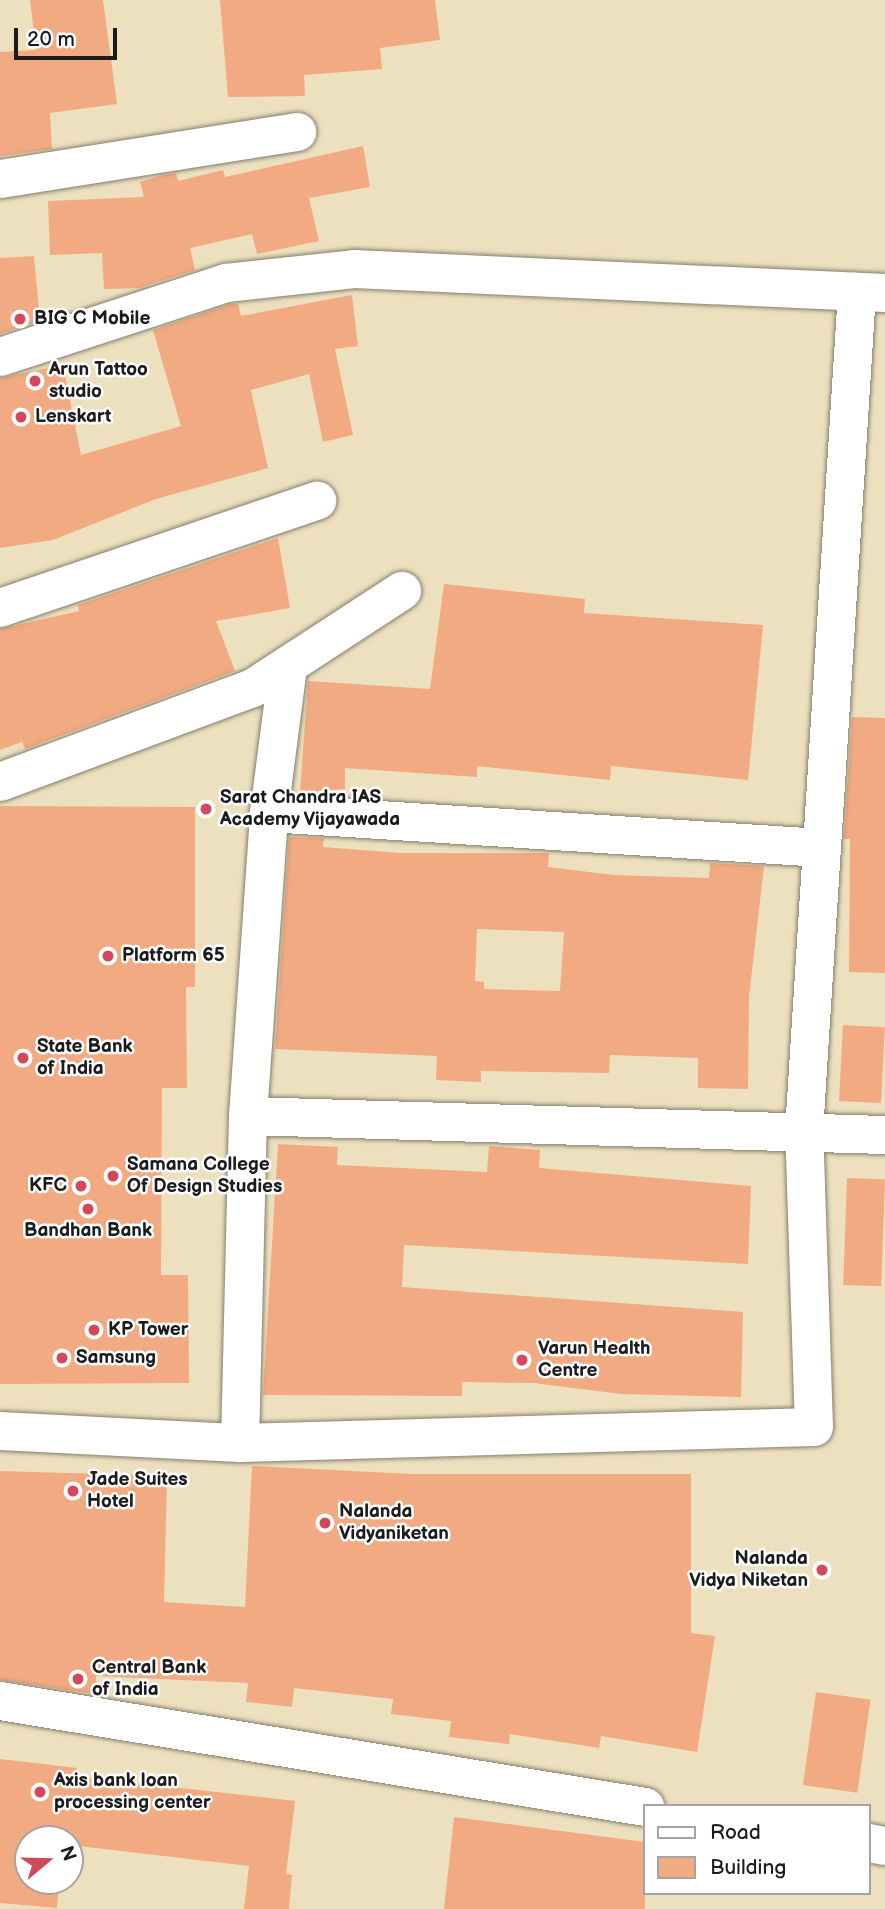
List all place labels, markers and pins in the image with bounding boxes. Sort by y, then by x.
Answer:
place label: BIG C Mobile [34,308,150,330]
marker: BIG C Mobile [12,311,28,327]
place label: Arun Tattoo studio [49,359,148,403]
marker: Arun Tattoo studio [27,373,43,389]
place label: Lenskart [35,406,111,428]
marker: Lenskart [13,409,29,425]
place label: Sarat Chandra IAS Academy Vijayawada [220,787,402,831]
marker: Sarat Chandra IAS Academy Vijayawada [198,801,214,817]
place label: Platform 65 [122,945,225,967]
marker: Platform 65 [100,948,116,964]
place label: State Bank of India [37,1036,132,1080]
marker: State Bank of India [15,1050,31,1066]
place label: Samana College Of Design Studies [127,1154,282,1198]
marker: Samana College Of Design Studies [105,1168,121,1184]
place label: KFC [29,1175,67,1197]
marker: KFC [73,1178,89,1194]
marker: Bandhan Bank [80,1201,96,1217]
place label: Bandhan Bank [24,1220,152,1242]
place label: KP Tower [108,1319,188,1341]
marker: KP Tower [86,1322,102,1338]
place label: Varun Health Centre [538,1338,650,1382]
place label: Samsung [76,1347,156,1369]
marker: Samsung [54,1350,70,1366]
marker: Varun Health Centre [512,1350,532,1370]
place label: Jade Suites Hotel [87,1469,188,1513]
marker: Jade Suites Hotel [65,1483,81,1499]
place label: Nalanda Vidyaniketan [339,1501,449,1545]
marker: Nalanda Vidyaniketan [317,1515,333,1531]
place label: Nalanda Vidya Niketan [689,1548,808,1592]
marker: Nalanda Vidya Niketan [814,1562,830,1578]
place label: Central Bank of India [92,1657,206,1701]
marker: Central Bank of India [70,1671,86,1687]
place label: Axis bank loan processing center [54,1770,211,1814]
marker: Axis bank loan processing center [32,1784,48,1800]

